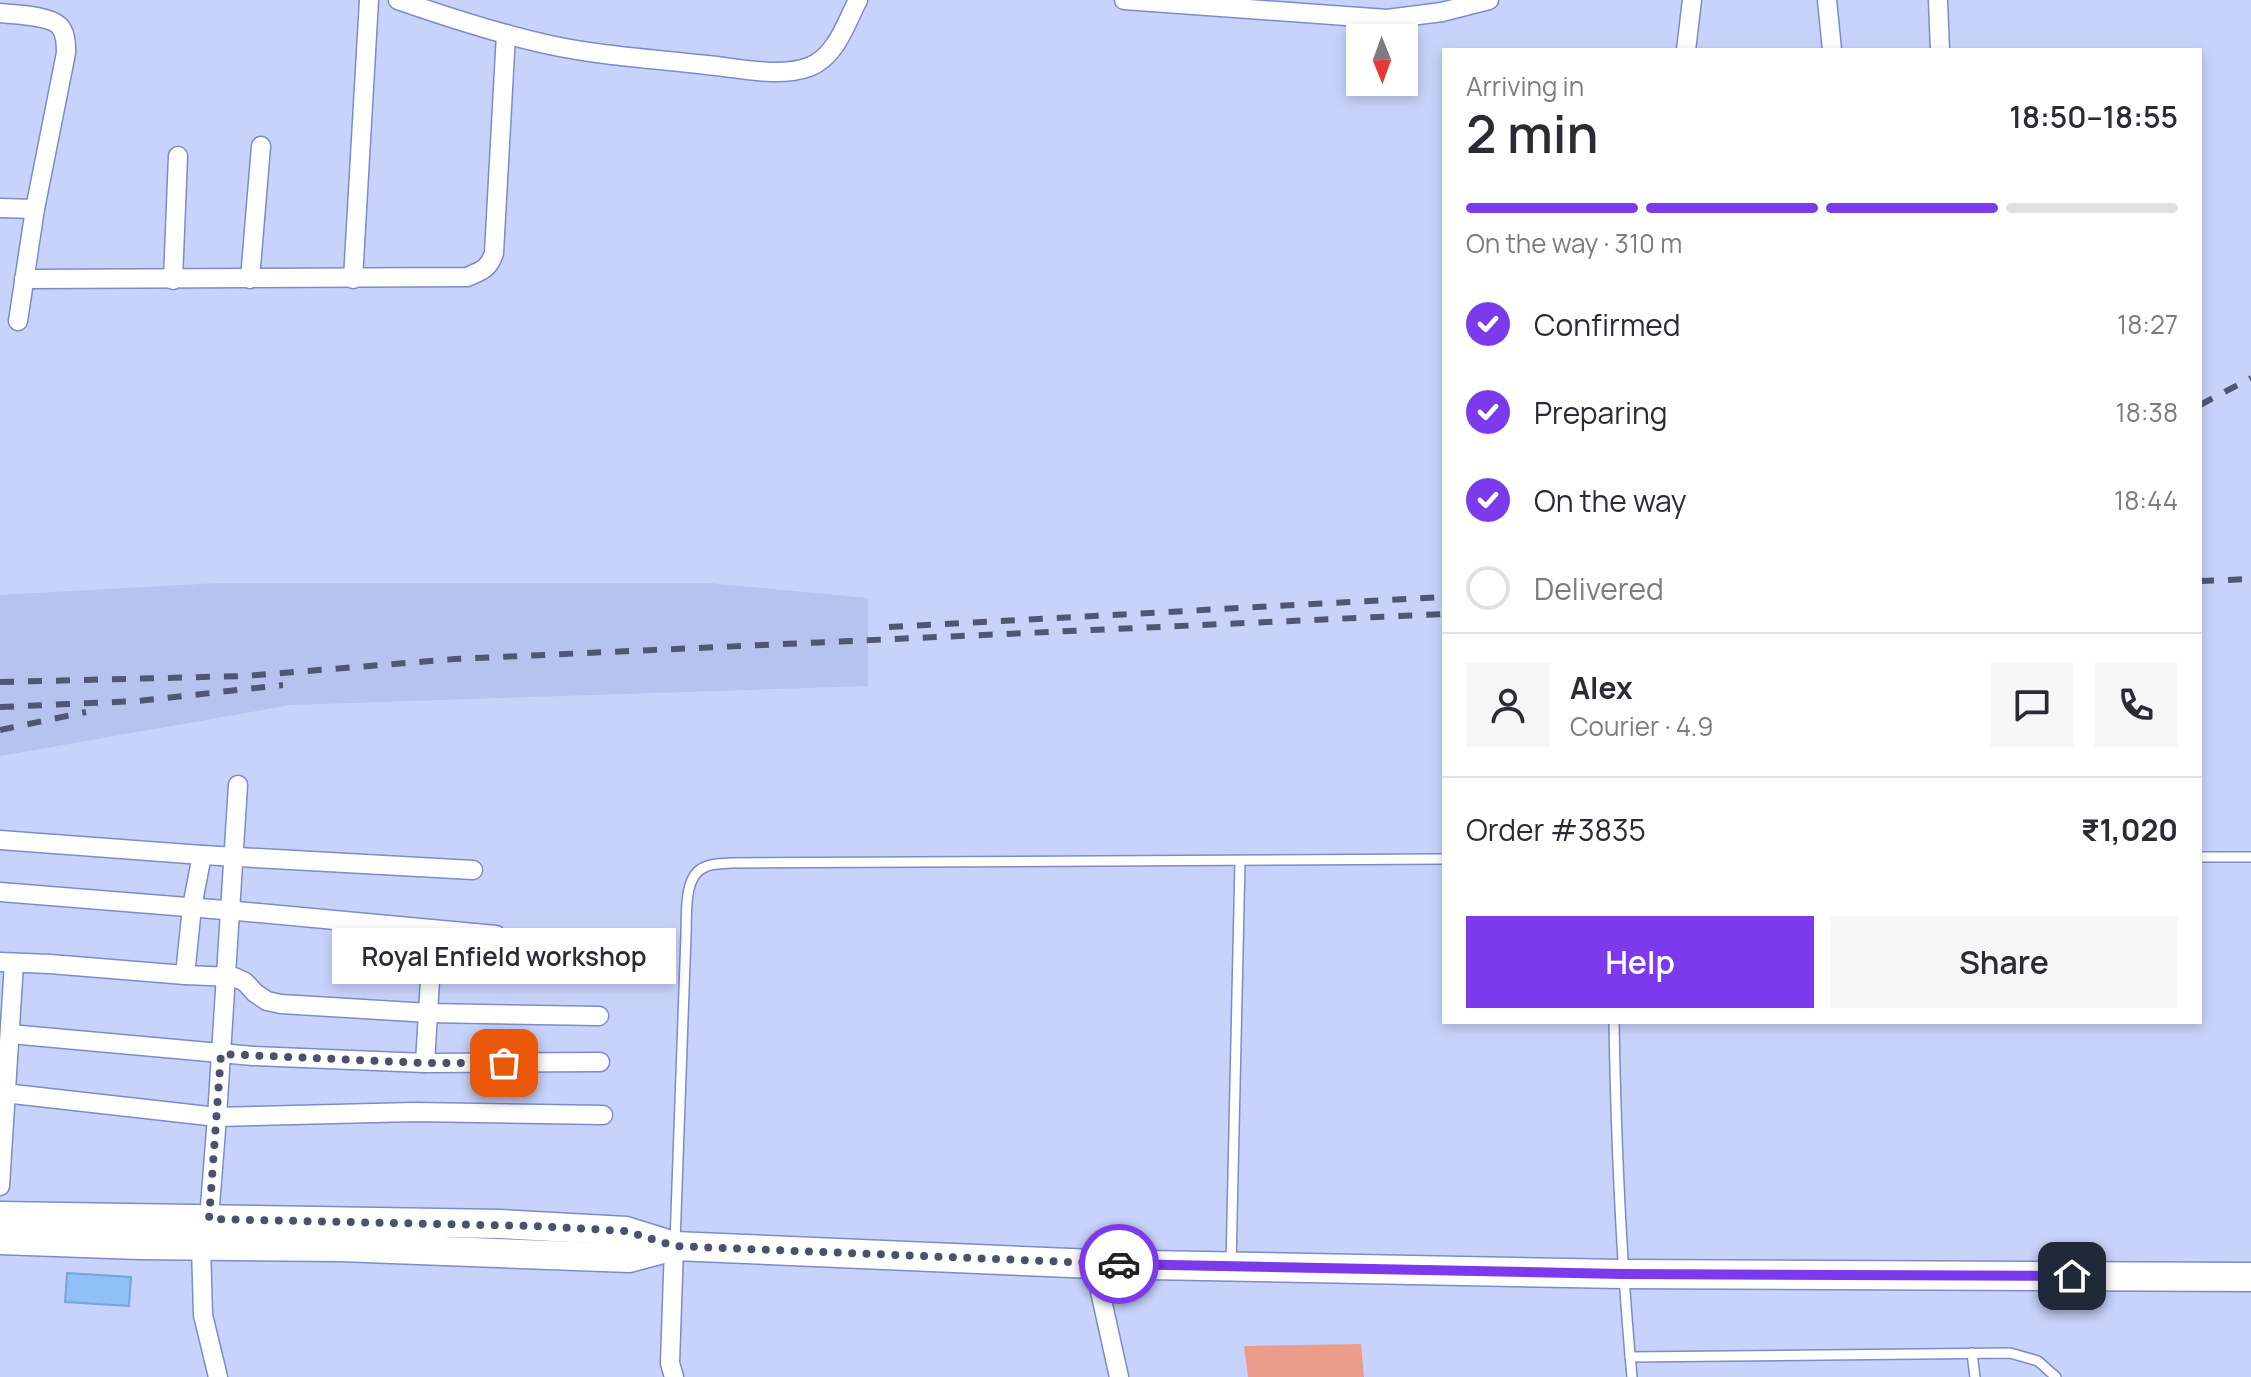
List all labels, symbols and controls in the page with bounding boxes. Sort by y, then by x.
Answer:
north arrow [1346,24,1418,96]
map controls [1346,24,1418,96]
text: Arriving in [1466,68,1584,104]
text: 18:50–18:55 [2009,96,2178,137]
text: 2 min [1466,98,1599,169]
text: On the way · 310 m [1466,225,1682,261]
icon: check [1466,302,1510,346]
text: Confirmed [1534,304,1681,345]
text: 18:27 [2117,306,2178,342]
icon: check [1466,390,1510,434]
text: Preparing [1534,392,1668,433]
text: 18:38 [2116,394,2178,430]
icon: check [1466,478,1510,522]
text: On the way [1534,480,1687,521]
text: 18:44 [2114,482,2178,518]
text: Delivered [1534,568,1664,609]
button: person [1466,663,1550,747]
button: chat [1990,663,2074,747]
button: phone [2094,663,2178,747]
text: Alex [1570,667,1633,708]
text: Courier · 4.9 [1570,708,1713,744]
text: Order #3835 [1466,809,1646,850]
text: ₹1,020 [2081,809,2178,850]
button: Help [1466,916,1814,1008]
button: Share [1830,916,2178,1008]
callout: Royal Enfield workshop [332,927,676,983]
text: Royal Enfield workshop [361,938,647,974]
pin [470,1029,538,1097]
icon: bag [482,1041,526,1085]
courier [1079,1224,1159,1304]
icon: car [1097,1242,1141,1286]
pin [2038,1242,2106,1310]
icon: home [2050,1254,2094,1298]

